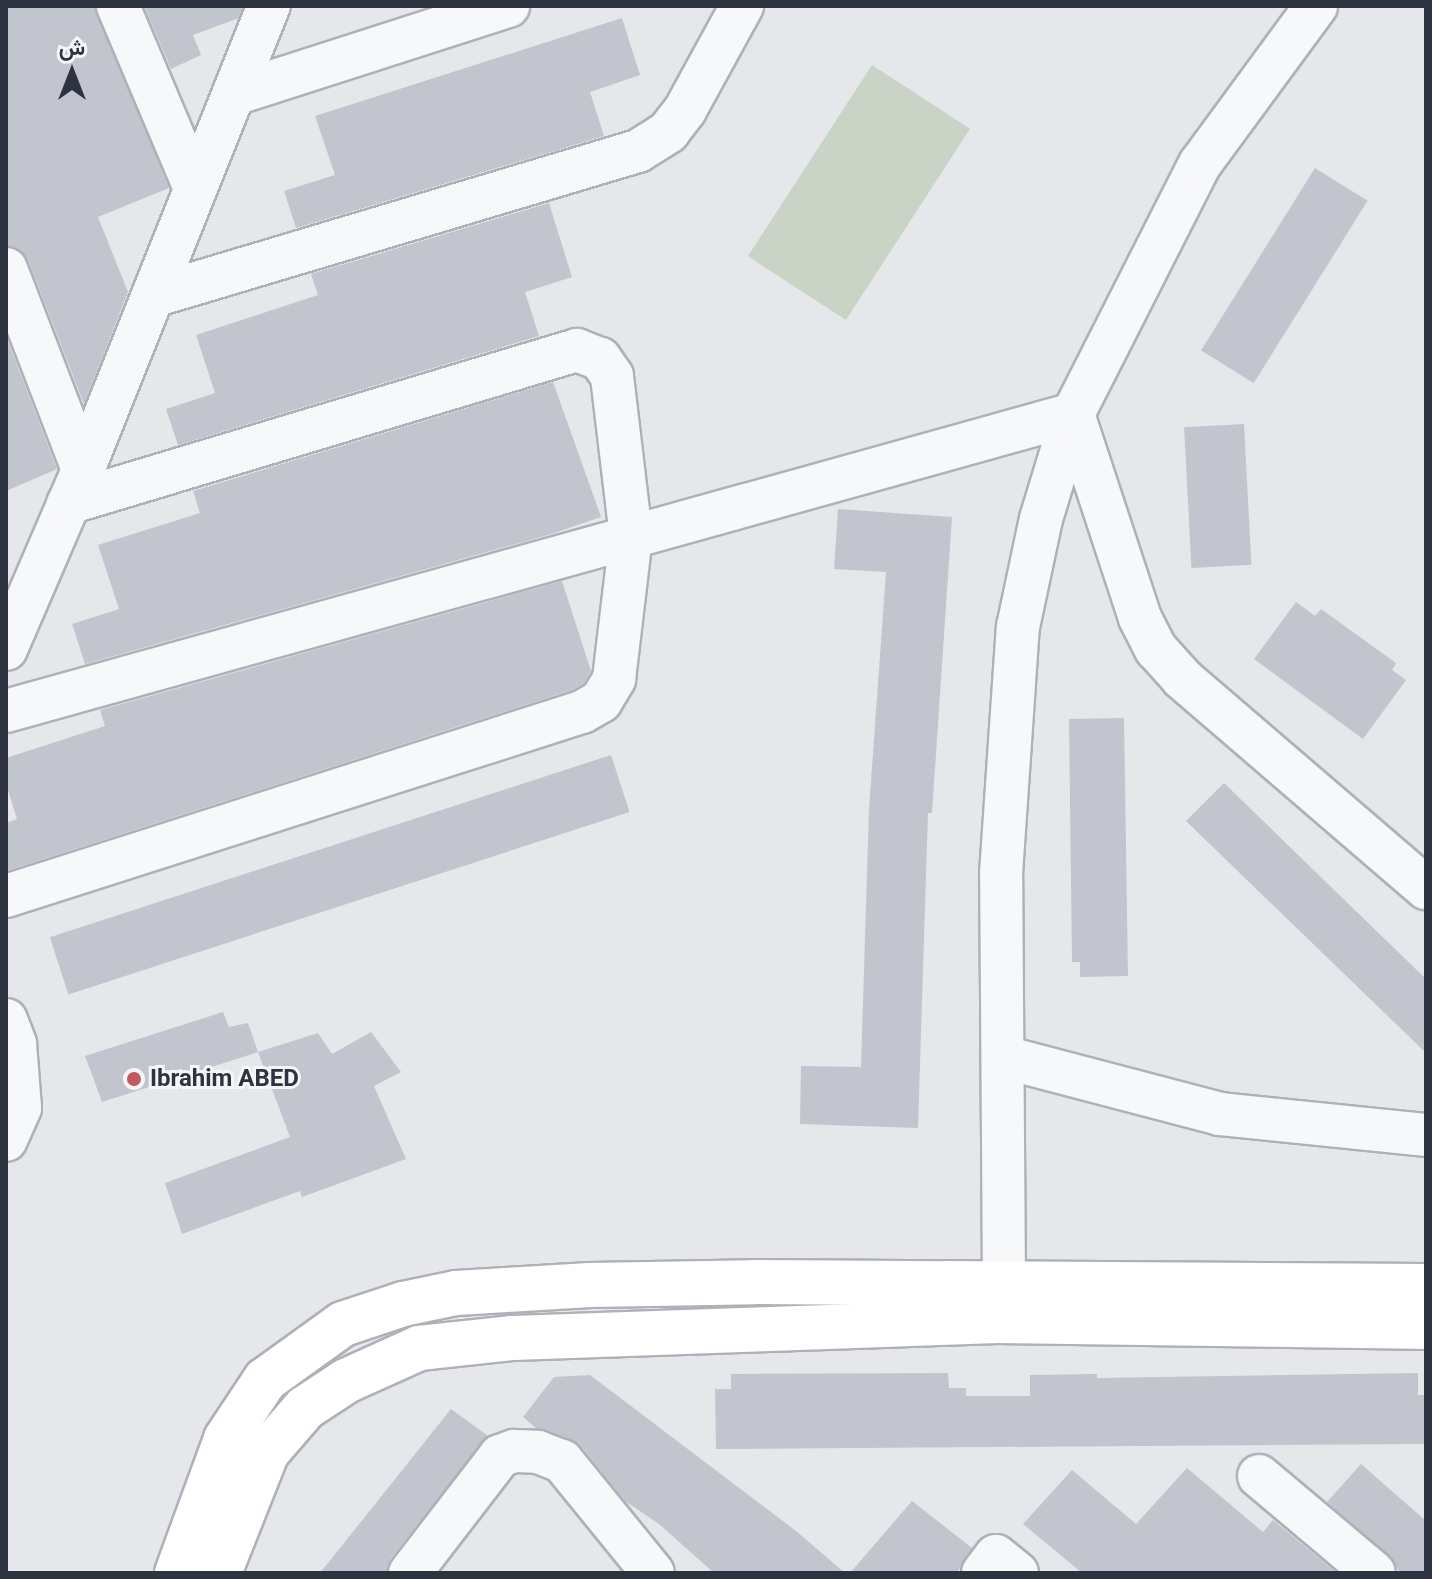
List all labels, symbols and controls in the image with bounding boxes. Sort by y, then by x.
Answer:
north arrow [32,32,112,112]
text: ش [59,35,85,60]
place label: Ibrahim ABED [150,1065,299,1093]
marker: Ibrahim ABED [125,1070,143,1088]

